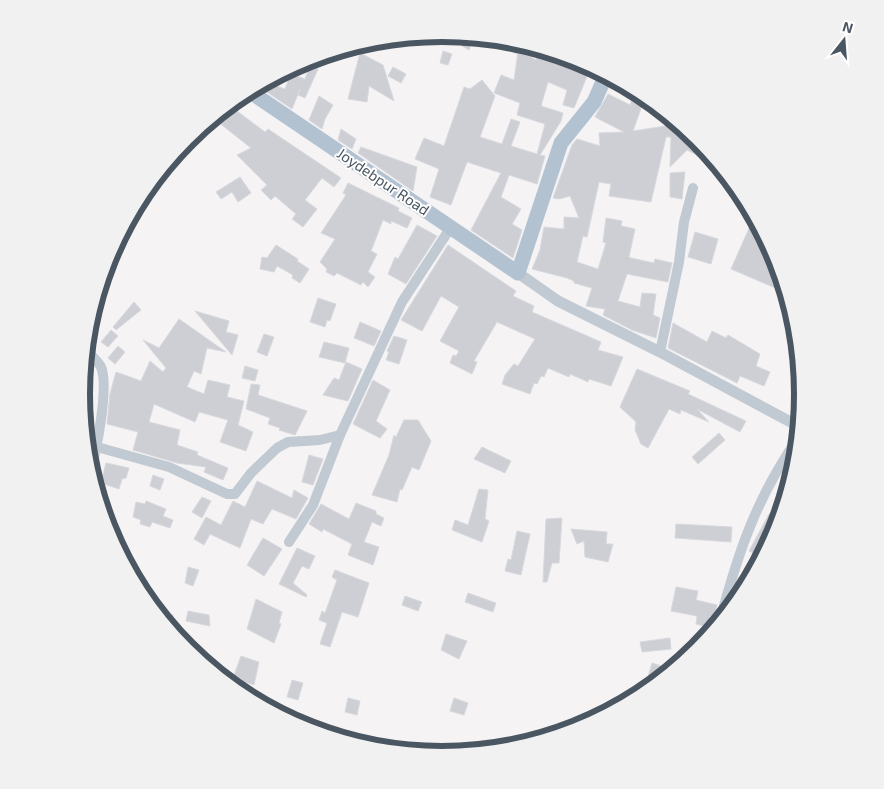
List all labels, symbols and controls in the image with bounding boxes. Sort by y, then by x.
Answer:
north arrow [819,15,869,65]
text: N [841,17,855,37]
street label: Joydebpur Road [334,144,433,219]

